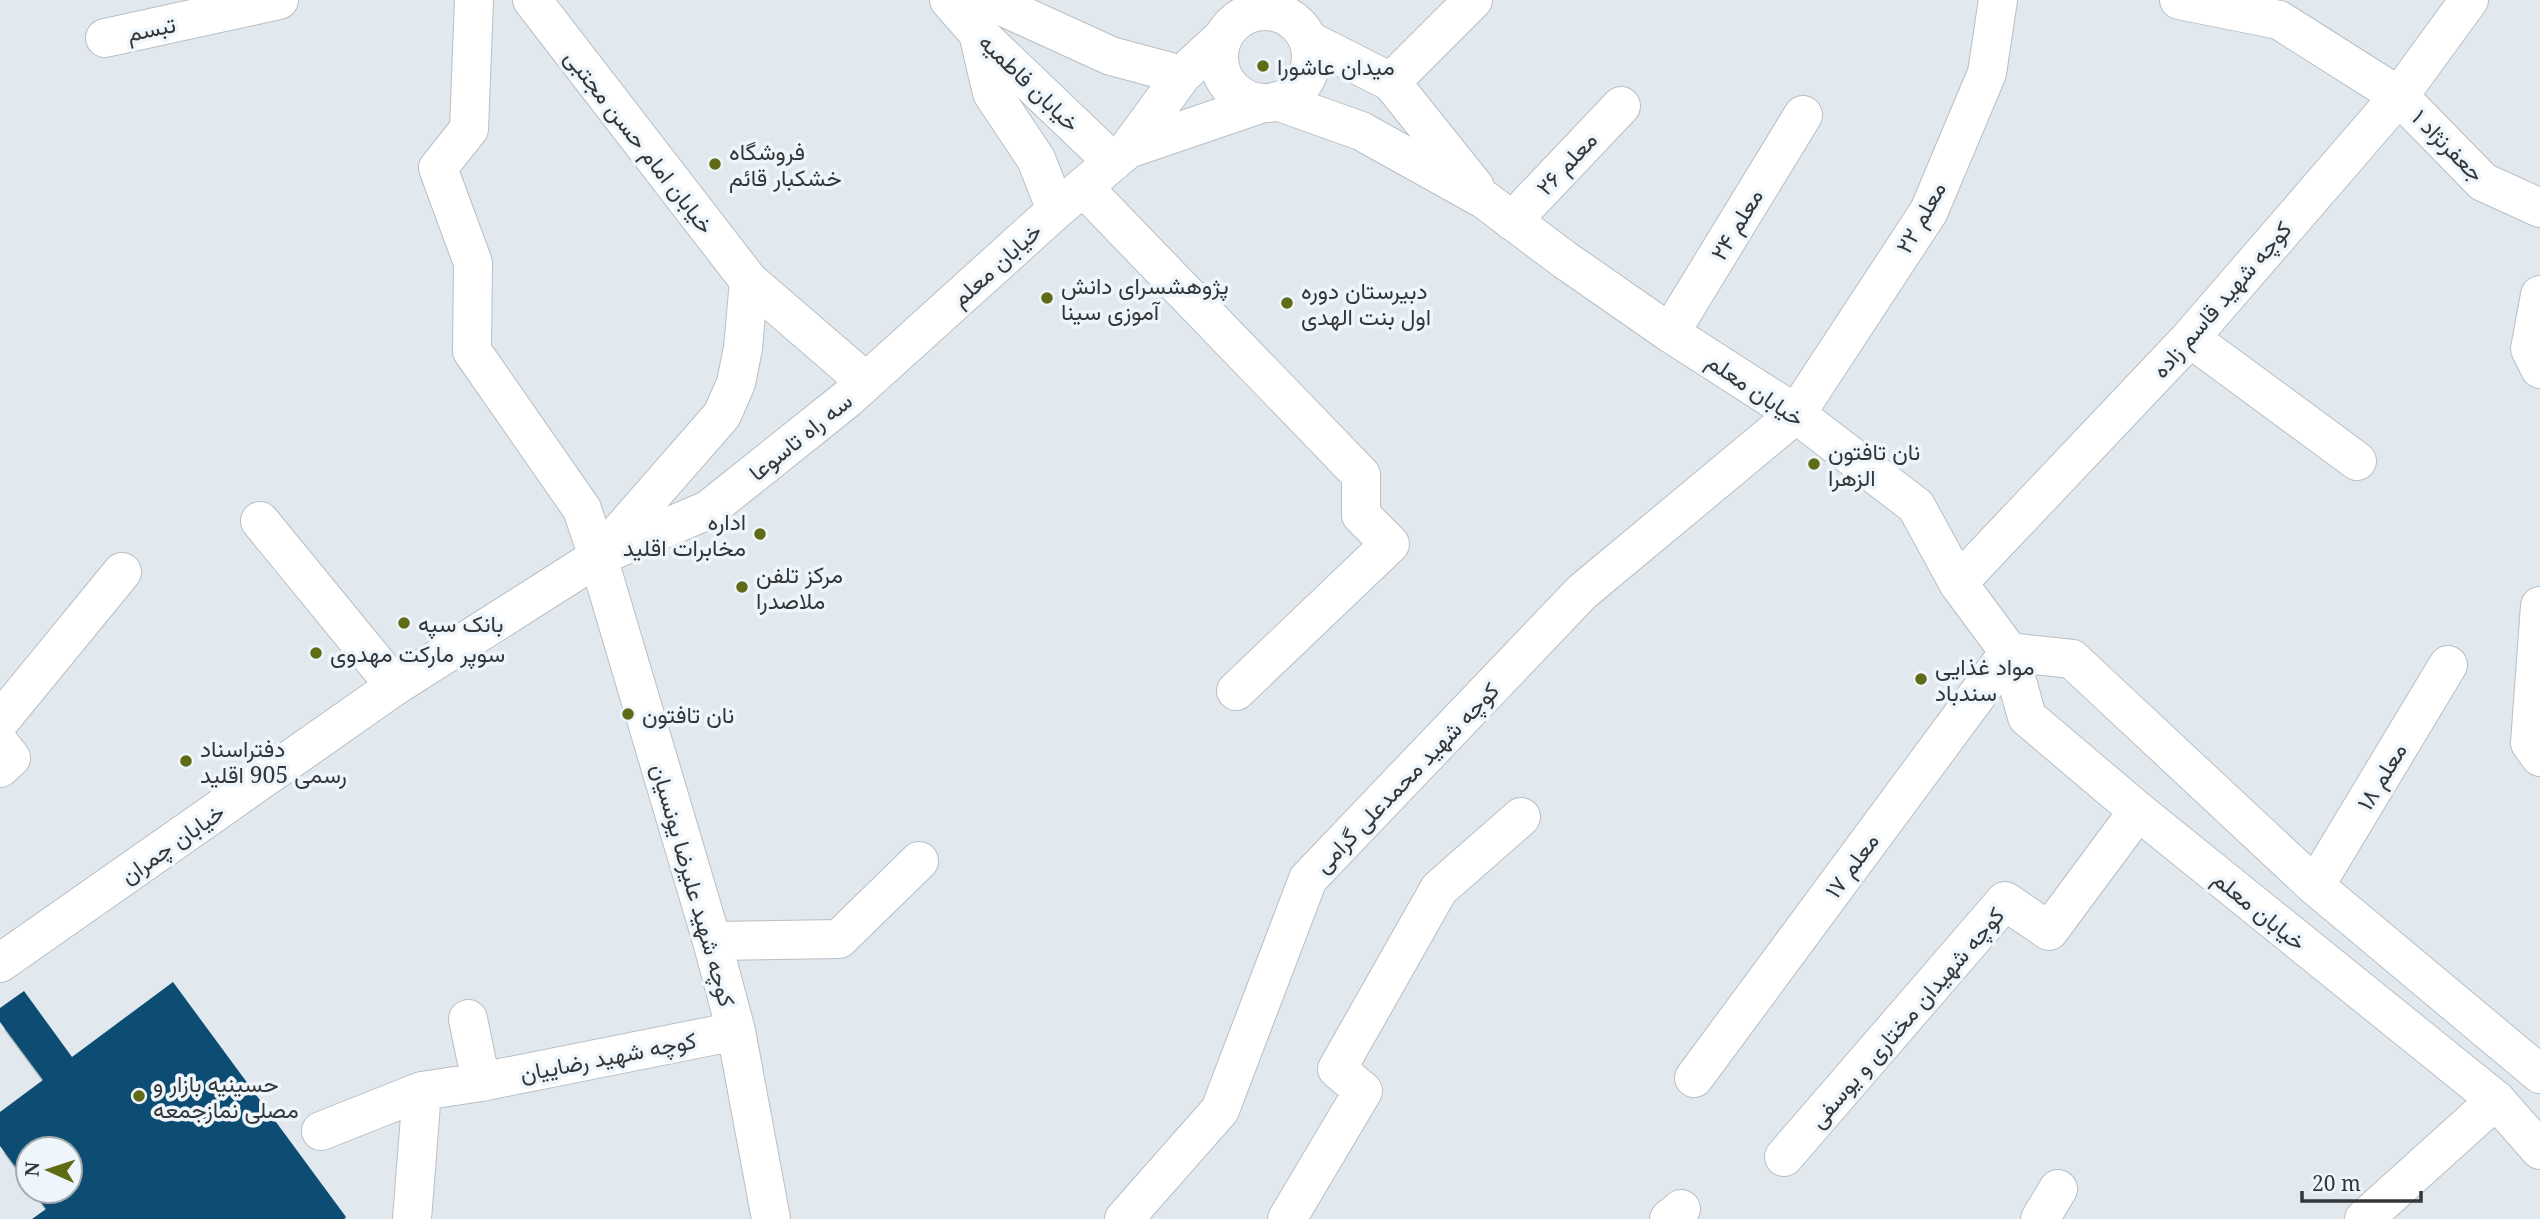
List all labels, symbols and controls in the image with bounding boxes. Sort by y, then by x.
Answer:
street label: تبسم [124,7,178,49]
street label: خیابان فاطمیه [972,26,1088,138]
street label: خیابان امام حسن مجتبی [558,42,722,240]
place label: میدان عاشورا [1277,50,1395,82]
marker: میدان عاشورا [1255,58,1271,74]
street label: جعفرنژاد ۱ [2406,102,2492,188]
street label: معلم ۲۶ [1528,124,1604,202]
place label: فروشگاه خشکبار قائم [729,135,842,193]
marker: فروشگاه خشکبار قائم [707,156,723,172]
street label: معلم ۲۲ [1887,175,1953,259]
street label: معلم ۲۴ [1702,182,1770,266]
street label: کوچه شهید قاسم زاده [2144,214,2299,385]
street label: خیابان معلم [944,215,1048,313]
place label: پژوهشسرای دانش آموزی سینا [1061,269,1229,327]
place label: دبیرستان دوره اول بنت الهدی [1301,274,1431,332]
marker: پژوهشسرای دانش آموزی سینا [1039,290,1055,306]
marker: دبیرستان دوره اول بنت الهدی [1279,295,1295,311]
street label: خیابان معلم [1701,345,1811,433]
street label: سه راه تاسوعا [742,384,858,488]
place label: نان تافتون الزهرا [1828,435,1920,493]
marker: نان تافتون الزهرا [1806,456,1822,472]
place label: اداره مخابرات اقلید [623,505,746,563]
marker: اداره مخابرات اقلید [752,526,768,542]
place label: مرکز تلفن ملاصدرا [756,558,843,616]
marker: مرکز تلفن ملاصدرا [734,579,750,595]
place label: بانک سپه [418,607,503,640]
marker: بانک سپه [396,615,412,631]
place label: سوپر مارکت مهدوی [330,637,505,670]
marker: سوپر مارکت مهدوی [308,645,324,661]
place label: مواد غذایی سندباد [1935,650,2035,708]
marker: مواد غذایی سندباد [1913,671,1929,687]
street label: کوچه شهید محمدعلی گرامی [1306,675,1506,880]
place label: نان تافتون [642,698,734,730]
marker: نان تافتون [620,706,636,722]
place label: دفتراسناد رسمی 905 اقلید [200,732,347,790]
street label: معلم ۱۸ [2348,736,2414,816]
marker: دفتراسناد رسمی 905 اقلید [178,753,194,769]
street label: کوچه شهید علیرضا یونسیان [643,760,744,1010]
street label: خیابان چمران [113,795,231,892]
street label: معلم ۱۷ [1816,826,1886,904]
street label: خیابان معلم [2207,863,2313,957]
street label: کوچه شهیدان مختاری و یوسفی [1801,900,2012,1135]
street label: کوچه شهید رضاییان [517,1023,699,1090]
place label: حسینیه بازار و مصلی نمازجمعه [153,1067,299,1125]
marker: حسینیه بازار و مصلی نمازجمعه [131,1088,147,1104]
north arrow [14,1135,84,1205]
scale bar [2302,1160,2421,1204]
text: N [19,1161,45,1177]
text: 20 m [2312,1169,2361,1197]

